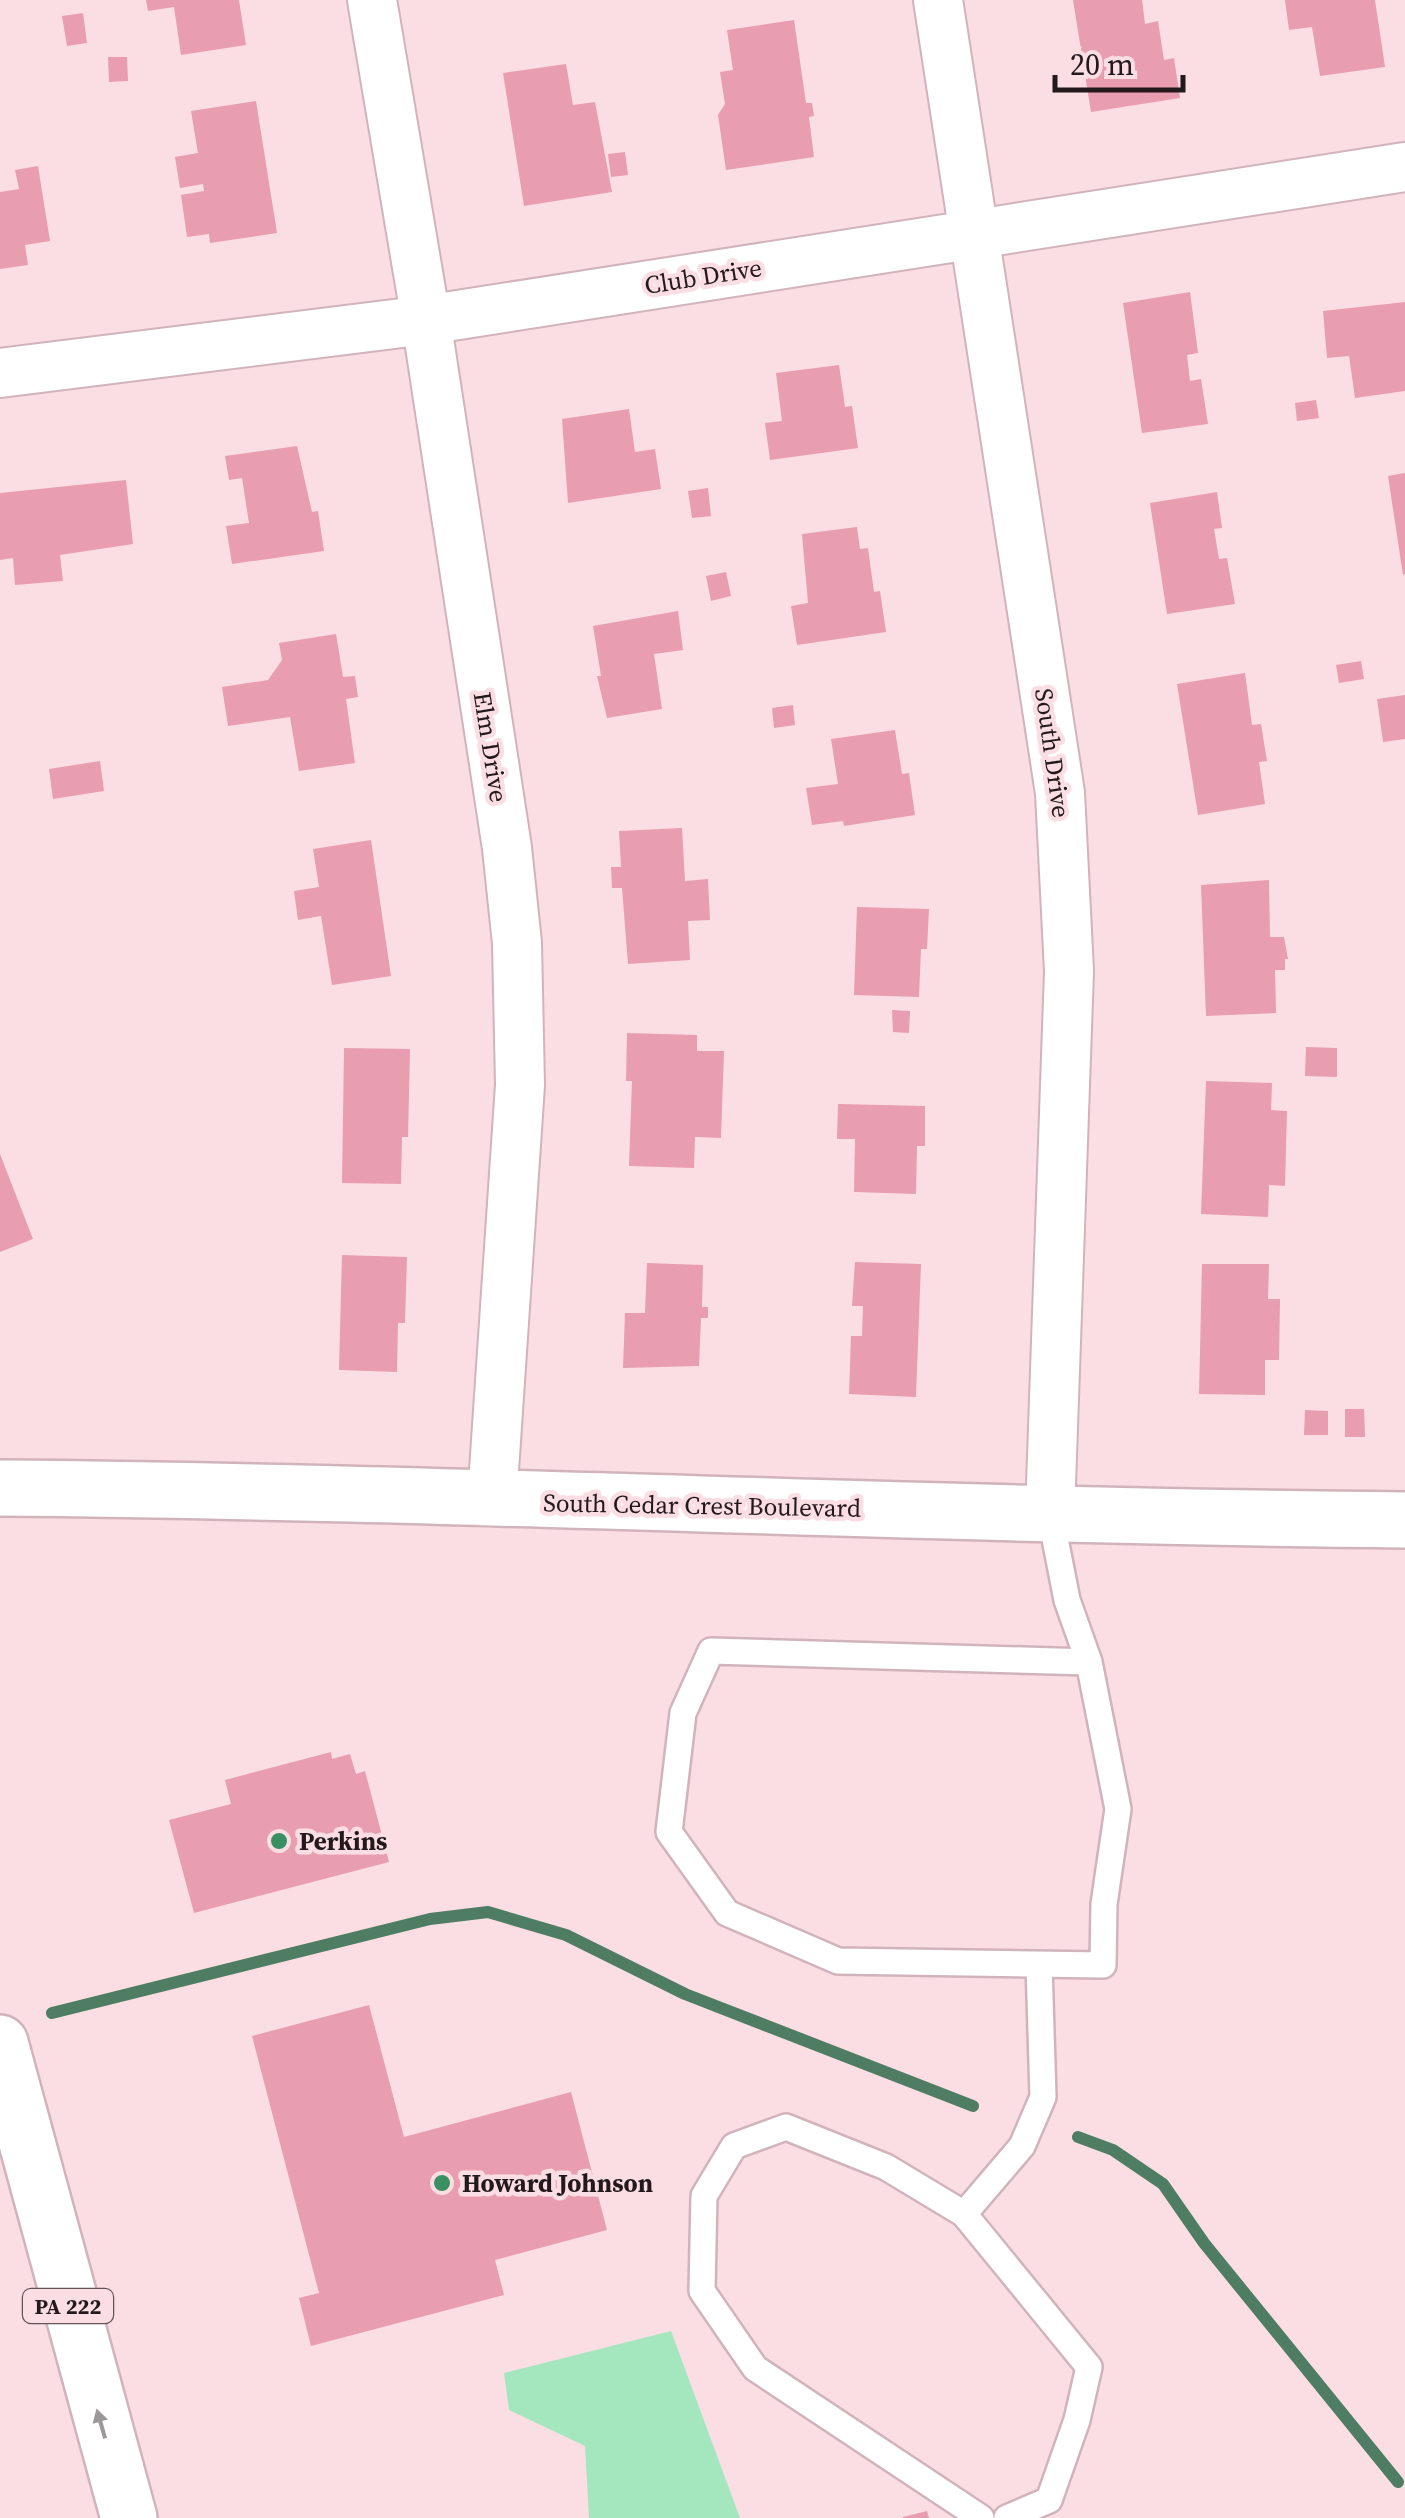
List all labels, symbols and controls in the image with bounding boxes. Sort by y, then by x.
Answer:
scale bar [1055,30,1182,92]
text: 20 m [1070,44,1134,85]
street label: Club Drive [642,250,764,302]
street label: South Drive [1027,686,1079,820]
street label: Elm Drive [466,689,516,805]
street label: South Cedar Crest Boulevard [543,1485,861,1525]
place label: Perkins [299,1824,387,1858]
marker: Perkins [268,1830,290,1852]
place label: Howard Johnson [462,2166,653,2200]
marker: Howard Johnson [431,2172,453,2194]
road number: PA 222 [23,2289,113,2323]
one-way arrow [93,2409,109,2440]

